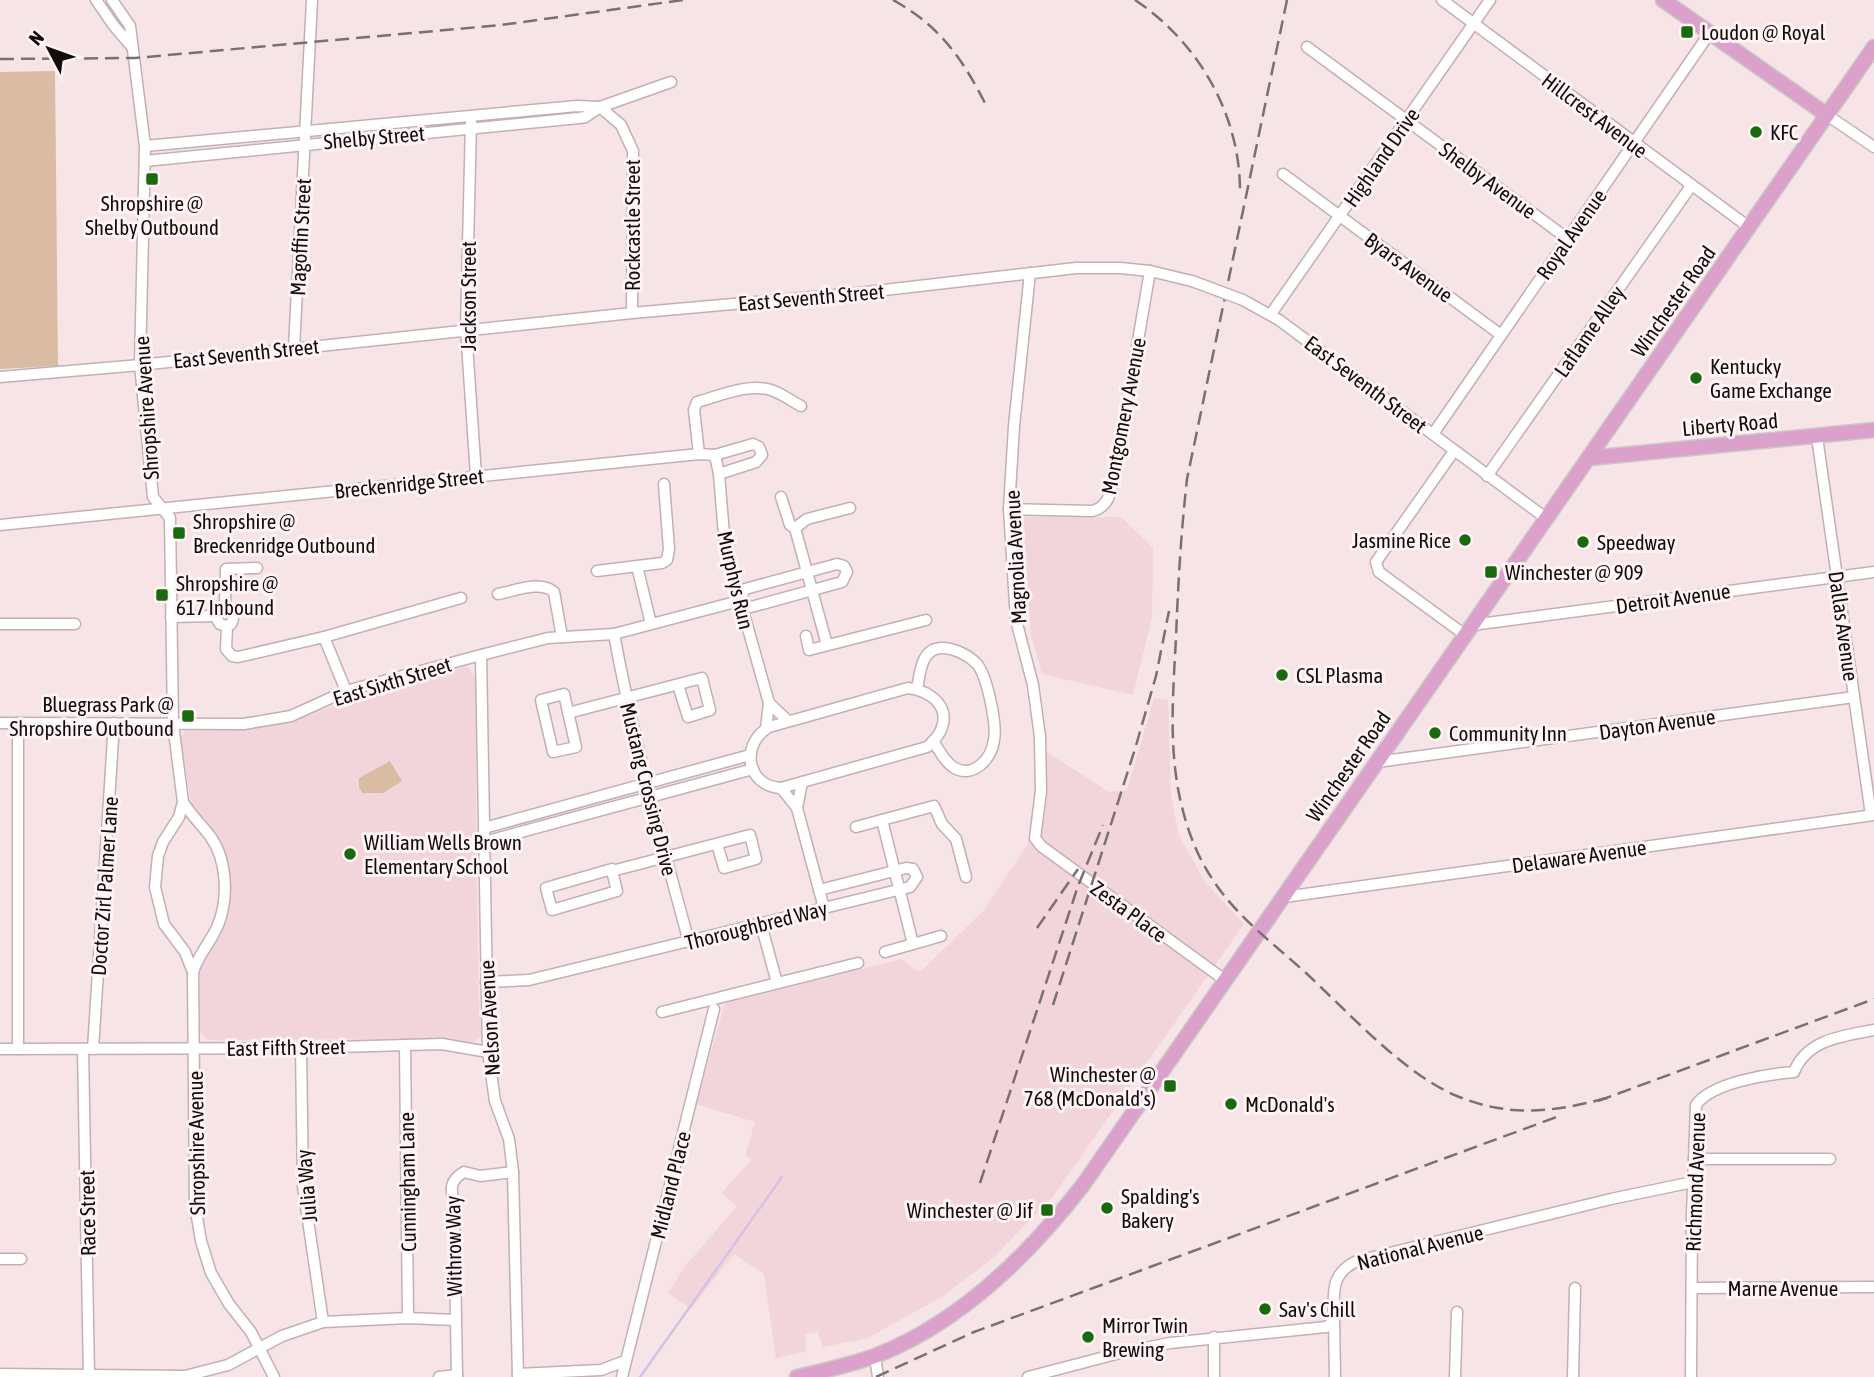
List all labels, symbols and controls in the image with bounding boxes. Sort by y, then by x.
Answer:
north arrow [14,14,84,84]
place label: Loudon @ Royal [1701,20,1826,44]
marker: Loudon @ Royal [1679,24,1695,40]
text: N [24,26,48,49]
street label: Hillcrest Avenue [1537,68,1653,162]
street label: Highland Drive [1338,103,1424,211]
place label: KFC [1770,120,1799,144]
street label: Shelby Street [322,121,426,153]
marker: KFC [1748,124,1764,140]
street label: Shelby Avenue [1435,137,1541,223]
street label: Rockcastle Street [620,159,644,291]
marker: Shropshire @ Shelby Outbound [144,171,160,187]
street label: Magoffin Street [285,178,315,296]
street label: Royal Avenue [1531,184,1611,284]
place label: Shropshire @ Shelby Outbound [85,191,219,239]
street label: Byars Avenue [1360,227,1458,307]
street label: Jackson Street [456,241,480,351]
street label: Winchester Road [1626,241,1720,361]
street label: East Seventh Street [737,279,885,315]
street label: Laflame Alley [1549,281,1629,381]
street label: East Seventh Street [1300,330,1432,438]
street label: East Seventh Street [172,333,320,373]
street label: Shropshire Avenue [129,335,163,481]
street label: Montgomery Avenue [1096,336,1150,496]
place label: Kentucky Game Exchange [1710,354,1832,402]
marker: Kentucky Game Exchange [1688,370,1704,386]
street label: Liberty Road [1681,408,1779,440]
street label: Breckenridge Street [333,463,485,503]
street label: Magnolia Avenue [1000,489,1030,625]
place label: Shropshire @ Breckenridge Outbound [193,509,375,557]
marker: Shropshire @ Breckenridge Outbound [171,525,187,541]
street label: Murphys Run [713,528,759,632]
place label: Jasmine Rice [1352,528,1451,552]
place label: Speedway [1597,530,1676,554]
marker: Jasmine Rice [1457,532,1473,548]
marker: Speedway [1575,534,1591,550]
place label: Winchester @ 909 [1505,560,1643,584]
marker: Winchester @ 909 [1483,564,1499,580]
street label: Dallas Avenue [1824,569,1864,683]
place label: Shropshire @ 617 Inbound [176,571,278,619]
street label: Detroit Avenue [1614,578,1732,618]
marker: Shropshire @ 617 Inbound [154,587,170,603]
street label: East Sixth Street [330,652,454,710]
place label: CSL Plasma [1296,663,1383,687]
marker: CSL Plasma [1274,667,1290,683]
place label: Bluegrass Park @ Shropshire Outbound [9,692,174,740]
street label: Mustang Crossing Drive [616,700,682,878]
street label: Dayton Avenue [1597,704,1717,744]
street label: Winchester Road [1301,706,1395,826]
marker: Bluegrass Park @ Shropshire Outbound [180,708,196,724]
place label: Community Inn [1449,721,1567,745]
marker: Community Inn [1427,725,1443,741]
street label: Doctor Zirl Palmer Lane [86,796,122,976]
place label: William Wells Brown Elementary School [364,830,522,878]
street label: Delaware Avenue [1510,835,1648,877]
marker: William Wells Brown Elementary School [342,846,358,862]
street label: Zesta Place [1086,875,1172,947]
street label: Thoroughbred Way [682,896,830,954]
street label: Nelson Avenue [474,959,504,1077]
street label: East Fifth Street [226,1034,346,1060]
place label: Winchester @ 768 (McDonald's) [1024,1062,1156,1110]
street label: Shropshire Avenue [183,1071,209,1215]
marker: Winchester @ 768 (McDonald's) [1162,1078,1178,1094]
place label: McDonald's [1245,1092,1335,1116]
marker: McDonald's [1223,1096,1239,1112]
street label: Cunningham Lane [394,1112,420,1252]
street label: Richmond Avenue [1681,1112,1709,1252]
street label: Midland Place [645,1129,695,1241]
street label: Julia Way [291,1148,321,1223]
street label: Race Street [74,1170,100,1256]
place label: Spalding's Bakery [1121,1184,1200,1232]
street label: Withrow Way [440,1195,466,1296]
place label: Winchester @ Jif [907,1198,1033,1222]
marker: Spalding's Bakery [1099,1200,1115,1216]
marker: Winchester @ Jif [1039,1202,1055,1218]
street label: National Avenue [1354,1220,1486,1274]
street label: Marne Avenue [1728,1276,1838,1300]
place label: Sav's Chill [1279,1297,1356,1321]
marker: Sav's Chill [1257,1301,1273,1317]
place label: Mirror Twin Brewing [1102,1313,1188,1361]
marker: Mirror Twin Brewing [1080,1329,1096,1345]

